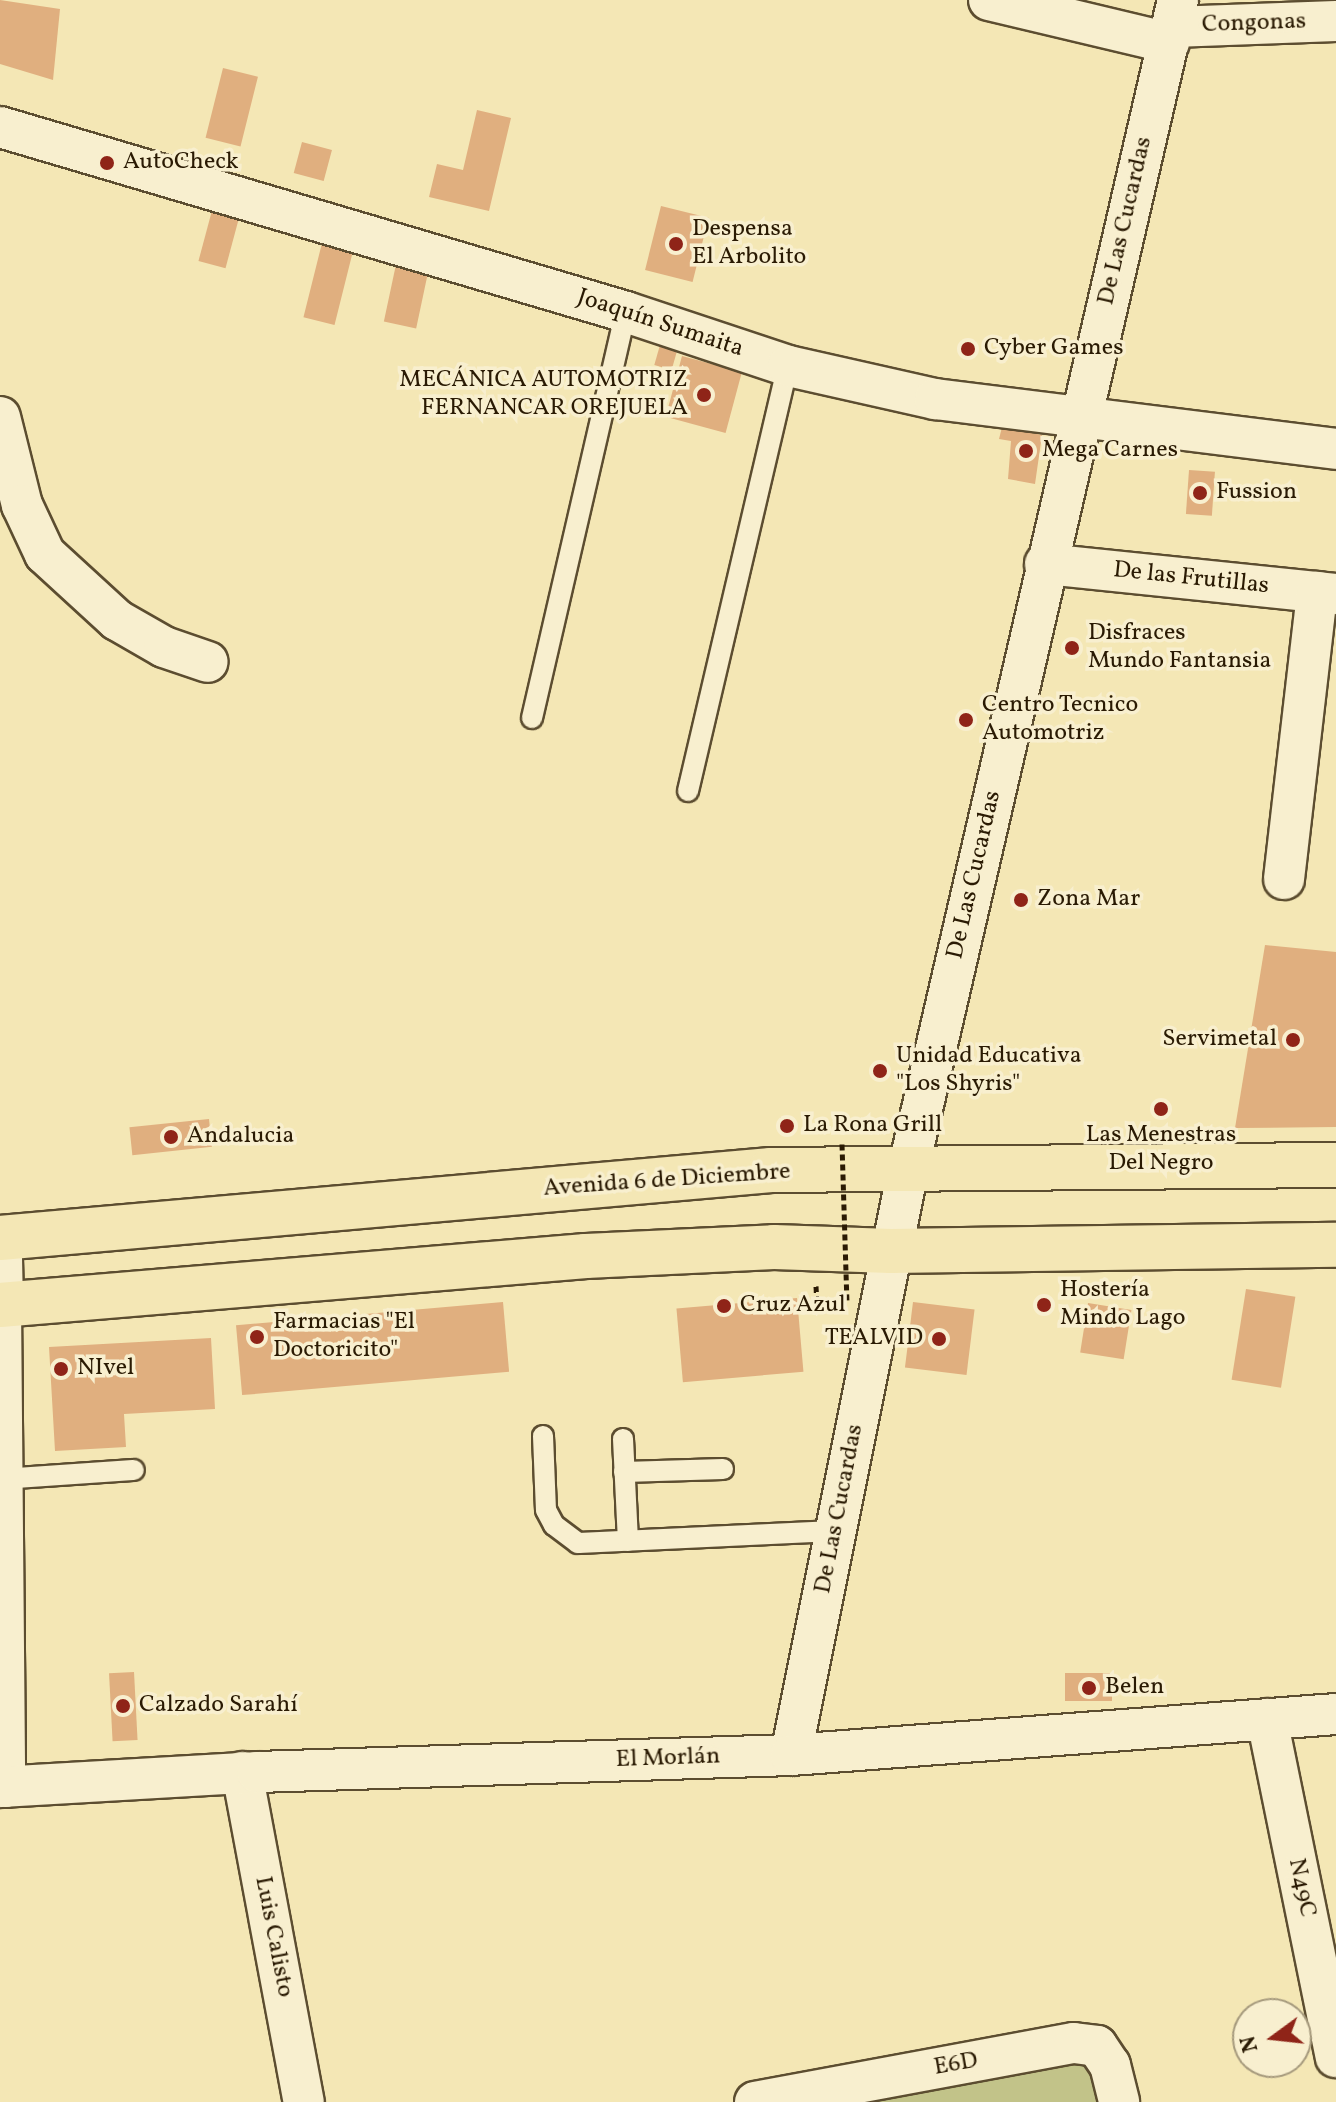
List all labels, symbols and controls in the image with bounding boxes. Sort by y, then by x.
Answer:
street label: Congonas [1201,8,1307,40]
street label: De Las Cucardas [1093,134,1159,308]
place label: AutoCheck [123,149,238,177]
marker: AutoCheck [98,154,116,172]
place label: Despensa El Arbolito [692,216,806,272]
marker: Despensa El Arbolito [667,235,685,253]
street label: Joaquín Sumaita [573,284,747,364]
place label: Cyber Games [984,335,1123,363]
marker: Cyber Games [959,340,977,358]
place label: MECÁNICA AUTOMOTRIZ FERNANCAR OREJUELA [399,367,688,423]
marker: MECÁNICA AUTOMOTRIZ FERNANCAR OREJUELA [695,386,713,404]
place label: Mega Carnes [1042,437,1178,465]
marker: Mega Carnes [1017,442,1035,460]
place label: Fussion [1216,479,1297,507]
marker: Fussion [1191,484,1209,502]
street label: De las Frutillas [1112,557,1270,601]
place label: Disfraces Mundo Fantansia [1088,620,1272,676]
marker: Disfraces Mundo Fantansia [1063,639,1081,657]
place label: Centro Tecnico Automotriz [982,692,1139,748]
marker: Centro Tecnico Automotriz [957,711,975,729]
street label: De Las Cucardas [942,788,1008,962]
place label: Zona Mar [1037,886,1140,914]
marker: Zona Mar [1012,891,1030,909]
place label: Servimetal [1162,1026,1277,1054]
marker: Servimetal [1284,1031,1302,1049]
place label: Unidad Educativa "Los Shyris" [896,1043,1082,1099]
marker: Unidad Educativa "Los Shyris" [871,1062,889,1080]
marker: Las Menestras Del Negro [1152,1100,1170,1118]
place label: La Rona Grill [803,1112,942,1140]
marker: La Rona Grill [778,1117,796,1135]
place label: Las Menestras Del Negro [1086,1122,1236,1178]
place label: Andalucia [187,1123,294,1151]
marker: Andalucia [162,1128,180,1146]
street label: Avenida 6 de Diciembre [542,1158,792,1204]
place label: Hostería Mindo Lago [1060,1277,1185,1333]
place label: Cruz Azul [740,1292,846,1320]
marker: Hostería Mindo Lago [1035,1296,1053,1314]
marker: Cruz Azul [715,1297,733,1315]
place label: Farmacias "El Doctoricito" [273,1309,415,1365]
place label: TEALVID [825,1325,923,1353]
marker: Farmacias "El Doctoricito" [248,1328,266,1346]
marker: TEALVID [930,1330,948,1348]
place label: NIvel [77,1355,134,1383]
marker: NIvel [52,1360,70,1378]
street label: De Las Cucardas [809,1422,871,1596]
place label: Belen [1105,1674,1164,1702]
marker: Belen [1080,1679,1098,1697]
place label: Calzado Sarahí [139,1692,298,1720]
marker: Calzado Sarahí [114,1697,132,1715]
street label: El Morlán [615,1743,721,1775]
street label: N49C [1281,1856,1321,1920]
street label: Luis Calisto [247,1874,299,2000]
north arrow [1232,1998,1312,2078]
text: N [1233,2032,1267,2056]
street label: E6D [932,2047,980,2083]

